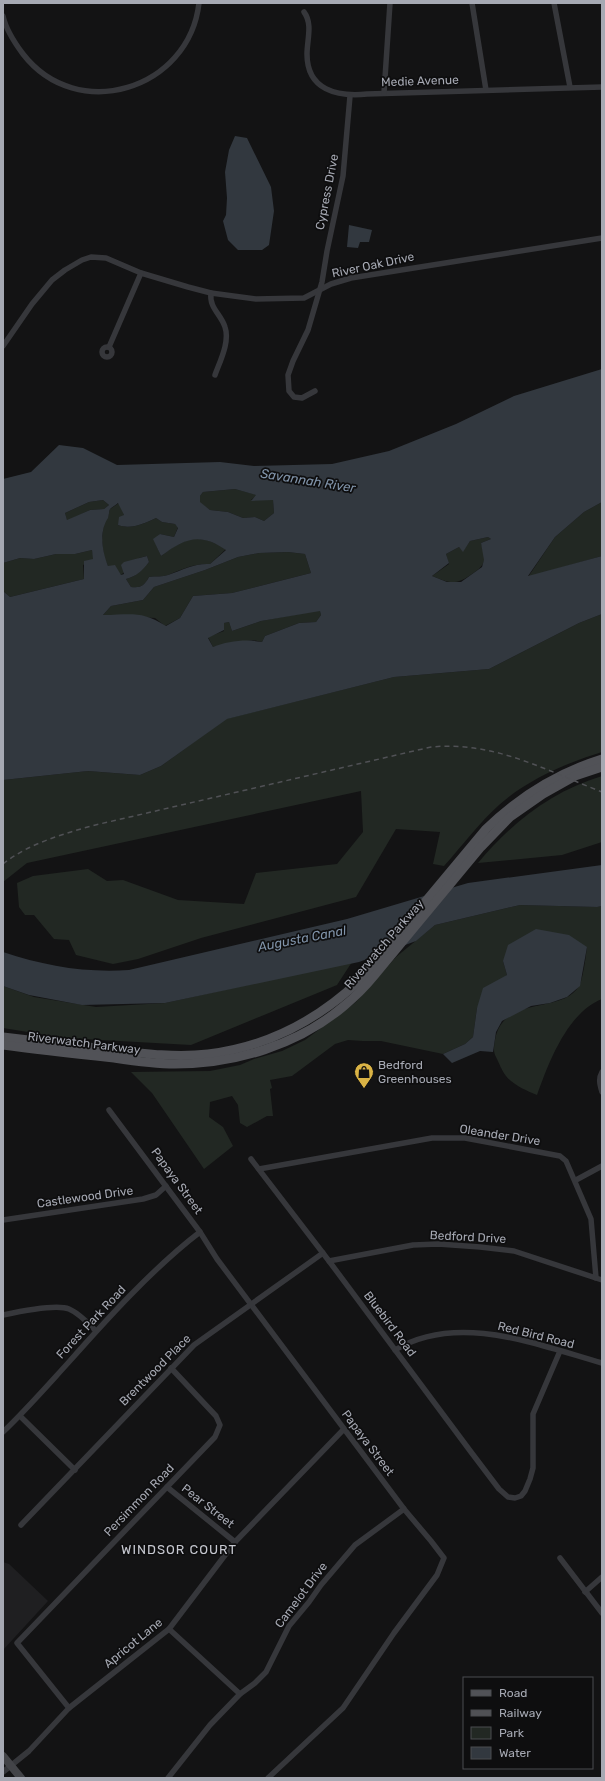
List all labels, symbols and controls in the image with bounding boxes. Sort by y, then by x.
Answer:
street label: Medie Avenue [381,73,459,89]
street label: Cypress Drive [313,153,341,231]
street label: River Oak Drive [331,249,416,281]
water label: Savannah River [259,466,357,496]
street label: Riverwatch Parkway [341,896,427,991]
water label: Augusta Canal [256,922,348,956]
street label: Riverwatch Parkway [27,1029,142,1057]
place label: Bedford Greenhouses [378,1058,452,1086]
shop icon: Bedford Greenhouses [353,1061,375,1089]
street label: Oleander Drive [459,1122,542,1148]
street label: Papaya Street [148,1145,206,1217]
street label: Castlewood Drive [36,1183,134,1211]
street label: Bedford Drive [429,1228,507,1246]
street label: Forest Park Road [54,1283,128,1361]
street label: Bluebird Road [361,1289,419,1359]
street label: Red Bird Road [496,1319,576,1351]
street label: Brentwood Place [116,1331,194,1409]
street label: Papaya Street [339,1407,397,1479]
street label: Persimmon Road [101,1461,177,1539]
street label: Pear Street [179,1481,237,1531]
district label: WINDSOR COURT [121,1542,237,1557]
street label: Camelot Drive [272,1559,330,1630]
street label: Apricot Lane [101,1615,165,1671]
legend [463,1677,593,1769]
text: Road [499,1686,527,1700]
text: Railway [499,1706,542,1720]
text: Park [499,1726,525,1740]
text: Water [499,1746,531,1760]

